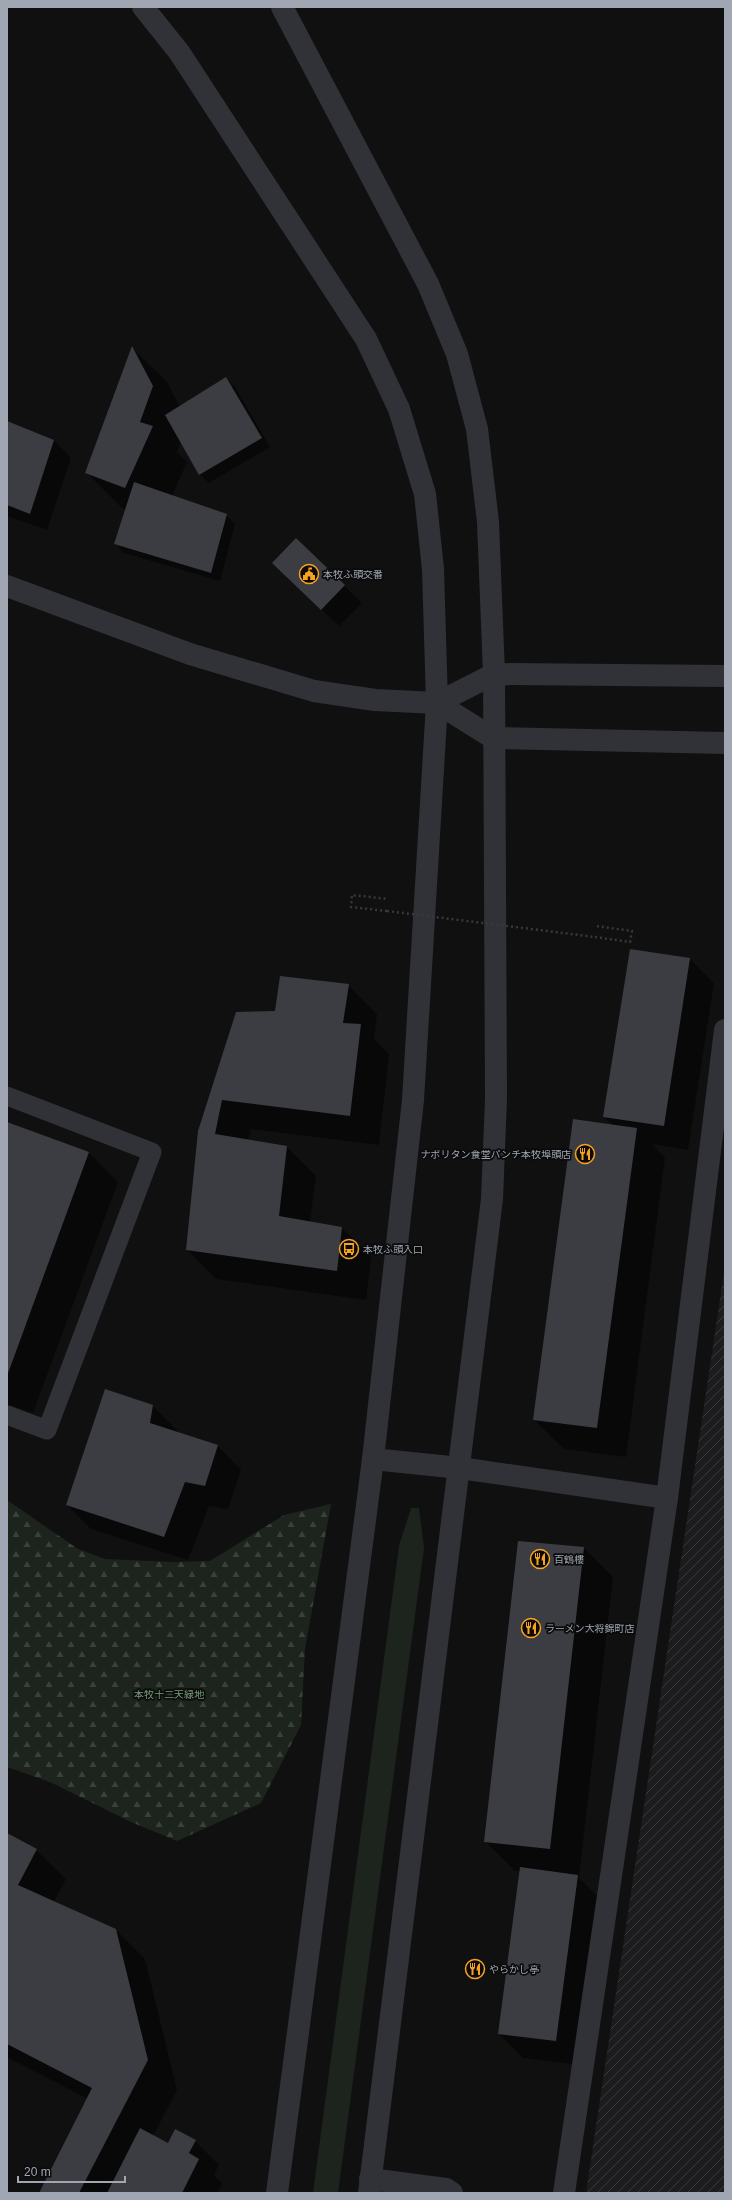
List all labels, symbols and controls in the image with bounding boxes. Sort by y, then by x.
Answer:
public building icon: 本牧ふ頭交番 [298,563,320,585]
place label: 本牧ふ頭交番 [323,569,383,580]
restaurant icon: ナポリタン食堂パンチ本牧埠頭店 [574,1143,596,1165]
place label: ナポリタン食堂パンチ本牧埠頭店 [421,1149,571,1160]
bus stop icon: 本牧ふ頭入口 [338,1238,360,1260]
place label: 本牧ふ頭入口 [363,1244,423,1255]
restaurant icon: 百鶴樓 [529,1548,551,1570]
place label: 百鶴樓 [554,1554,584,1565]
restaurant icon: ラーメン大将錦町店 [520,1617,542,1639]
place label: ラーメン大将錦町店 [545,1623,635,1634]
park label: 本牧十二天緑地 [134,1689,205,1700]
restaurant icon: やらかし亭 [464,1958,486,1980]
place label: やらかし亭 [489,1964,539,1975]
scale bar [18,2158,125,2184]
text: 20 m [24,2165,51,2179]

